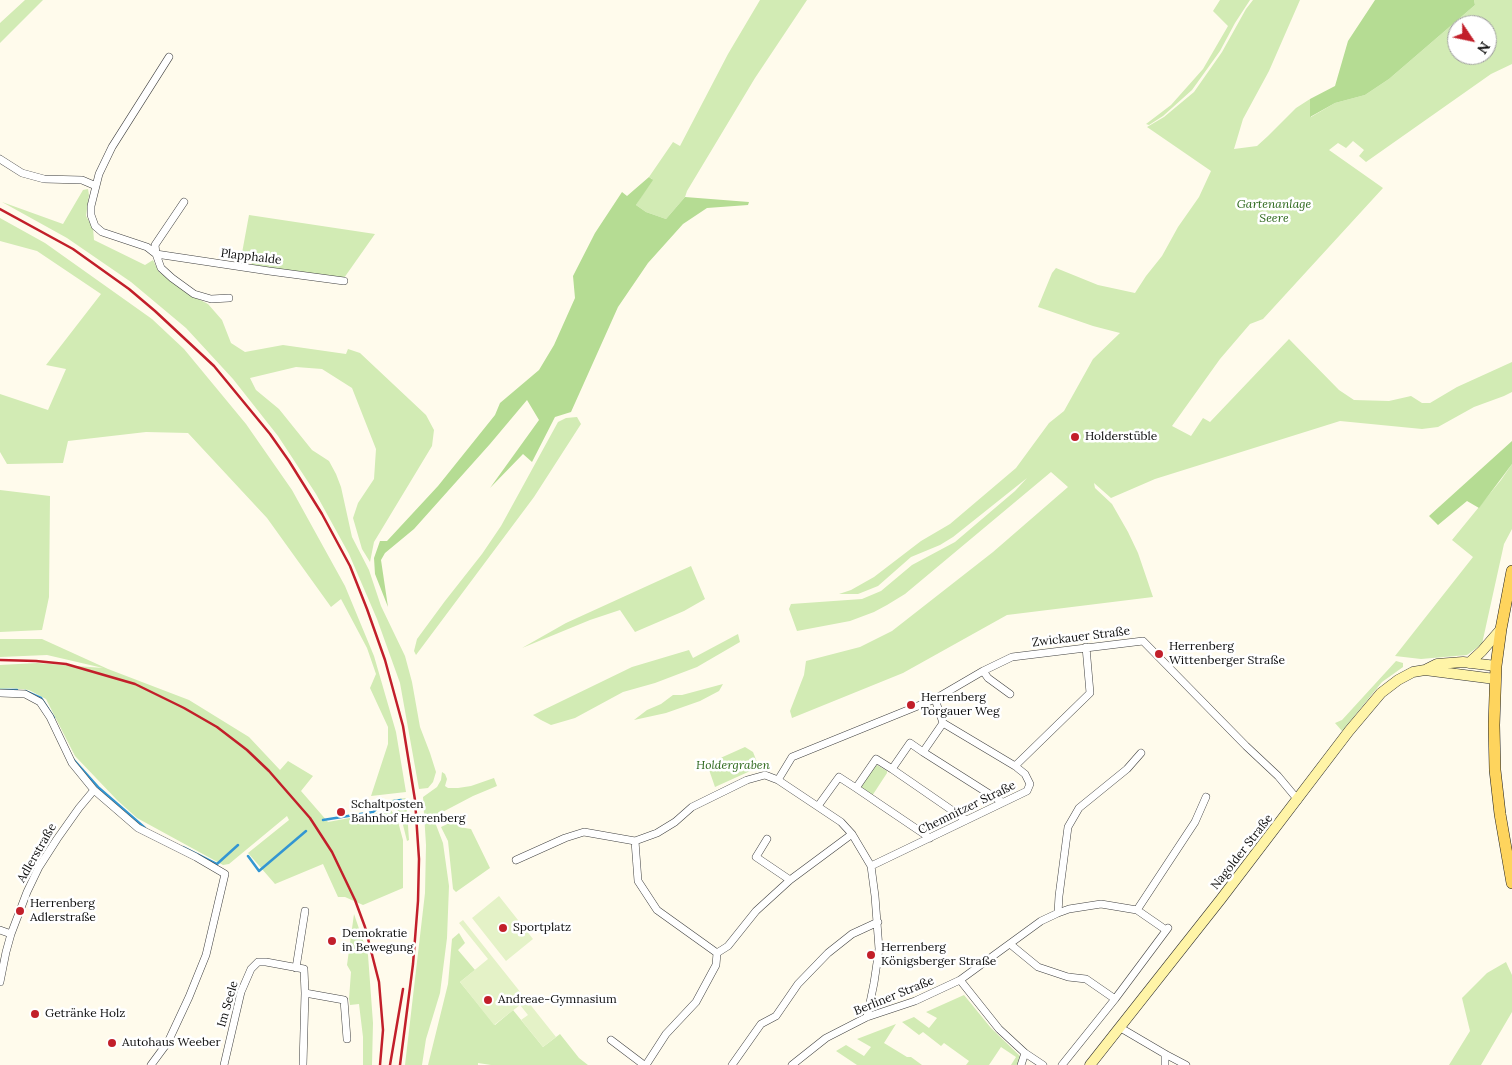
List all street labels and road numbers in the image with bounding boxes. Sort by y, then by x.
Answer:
street label: Plapphalde [220,246,282,268]
street label: Zwickauer Straße [1031,624,1131,650]
street label: Chemnitzer Straße [916,778,1018,838]
street label: Nagolder Straße [1208,811,1276,893]
street label: Adlerstraße [14,821,60,885]
street label: Berliner Straße [852,973,936,1019]
street label: Im Seele [215,979,241,1029]

